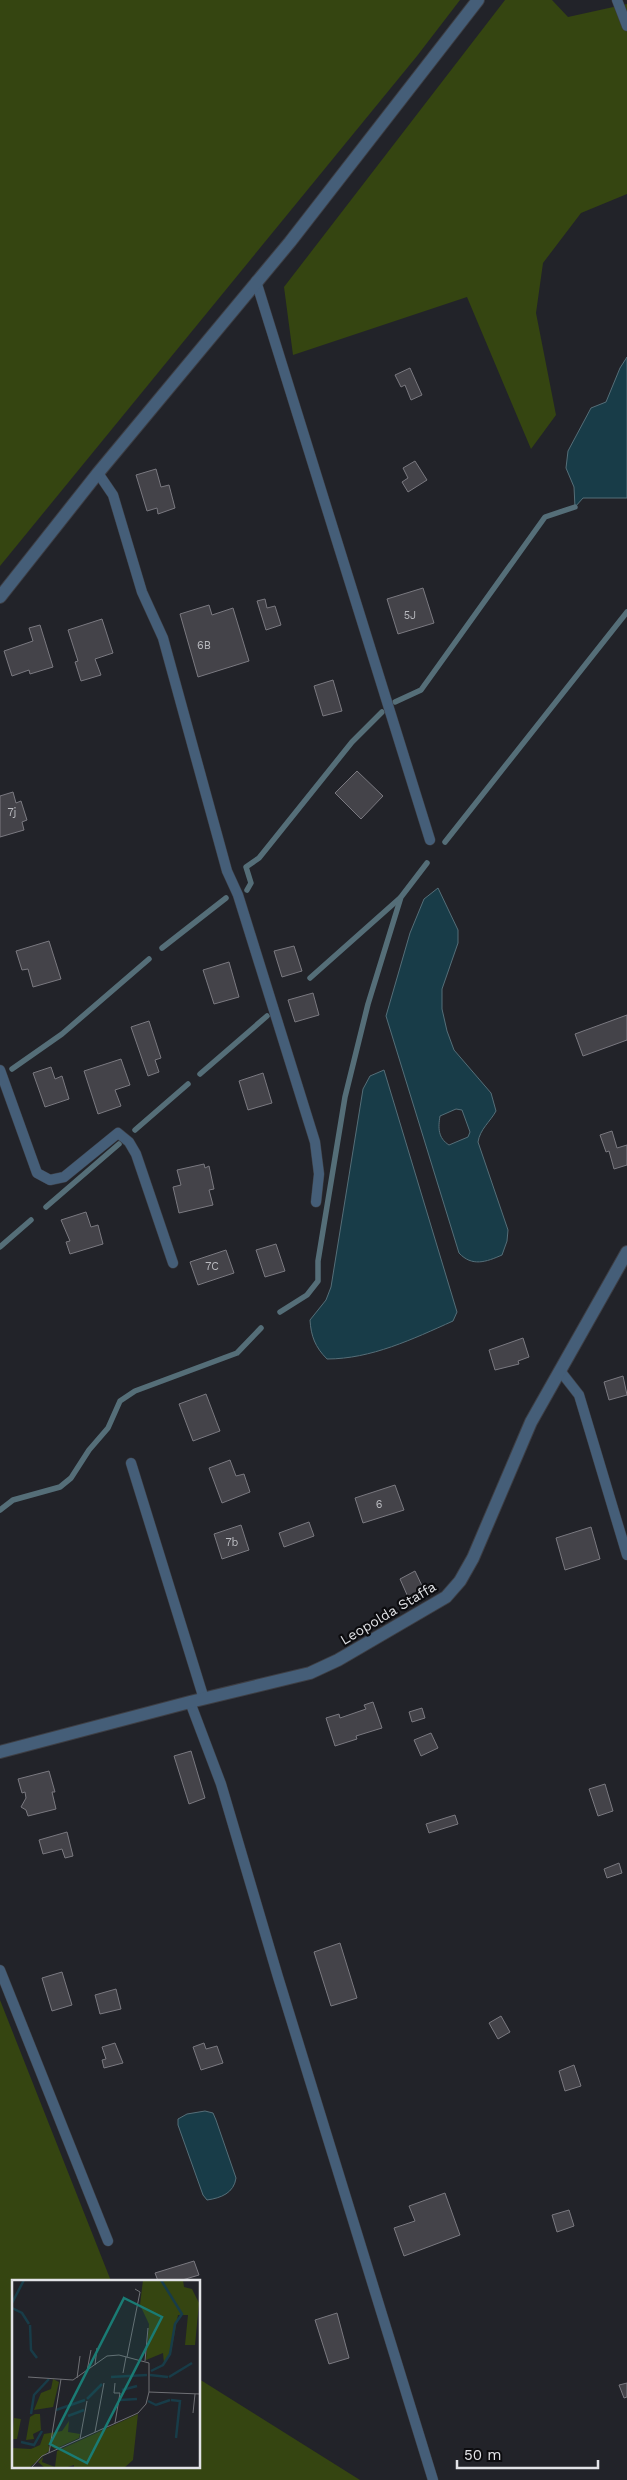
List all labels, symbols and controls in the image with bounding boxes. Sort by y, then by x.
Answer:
house number: 5J [404,609,416,622]
house number: 6B [197,639,211,652]
house number: 7j [7,806,17,819]
house number: 7C [205,1260,219,1273]
house number: 6 [376,1498,383,1511]
house number: 7b [225,1536,239,1549]
street label: Leopolda Staffa [337,1578,439,1648]
inset map [12,2280,200,2468]
scale bar [457,2438,598,2470]
text: 50 m [464,2446,501,2464]

